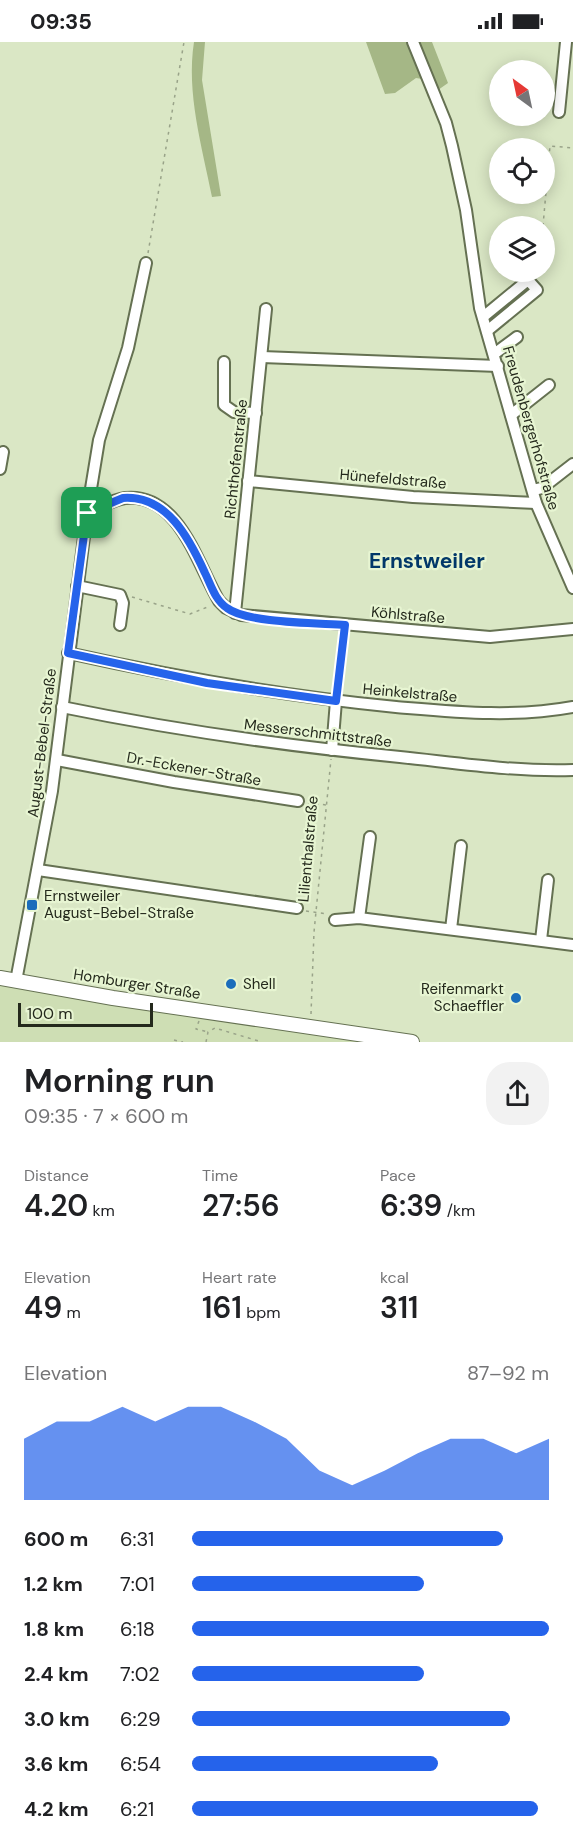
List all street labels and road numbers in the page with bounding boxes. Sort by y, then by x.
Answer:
street label: Freudenbergerhofstraße [498,344,564,512]
street label: Richthofenstraße [220,398,252,520]
street label: Hünefeldstraße [339,464,447,494]
street label: Köhlstraße [370,602,446,628]
street label: August-Bebel-Straße [23,667,61,819]
street label: Heinkelstraße [362,679,458,707]
street label: Messerschmittstraße [243,714,393,752]
street label: Dr.-Eckener-Straße [125,747,263,791]
street label: Lilienthalstraße [293,795,323,903]
street label: Homburger Straße [72,964,202,1004]

